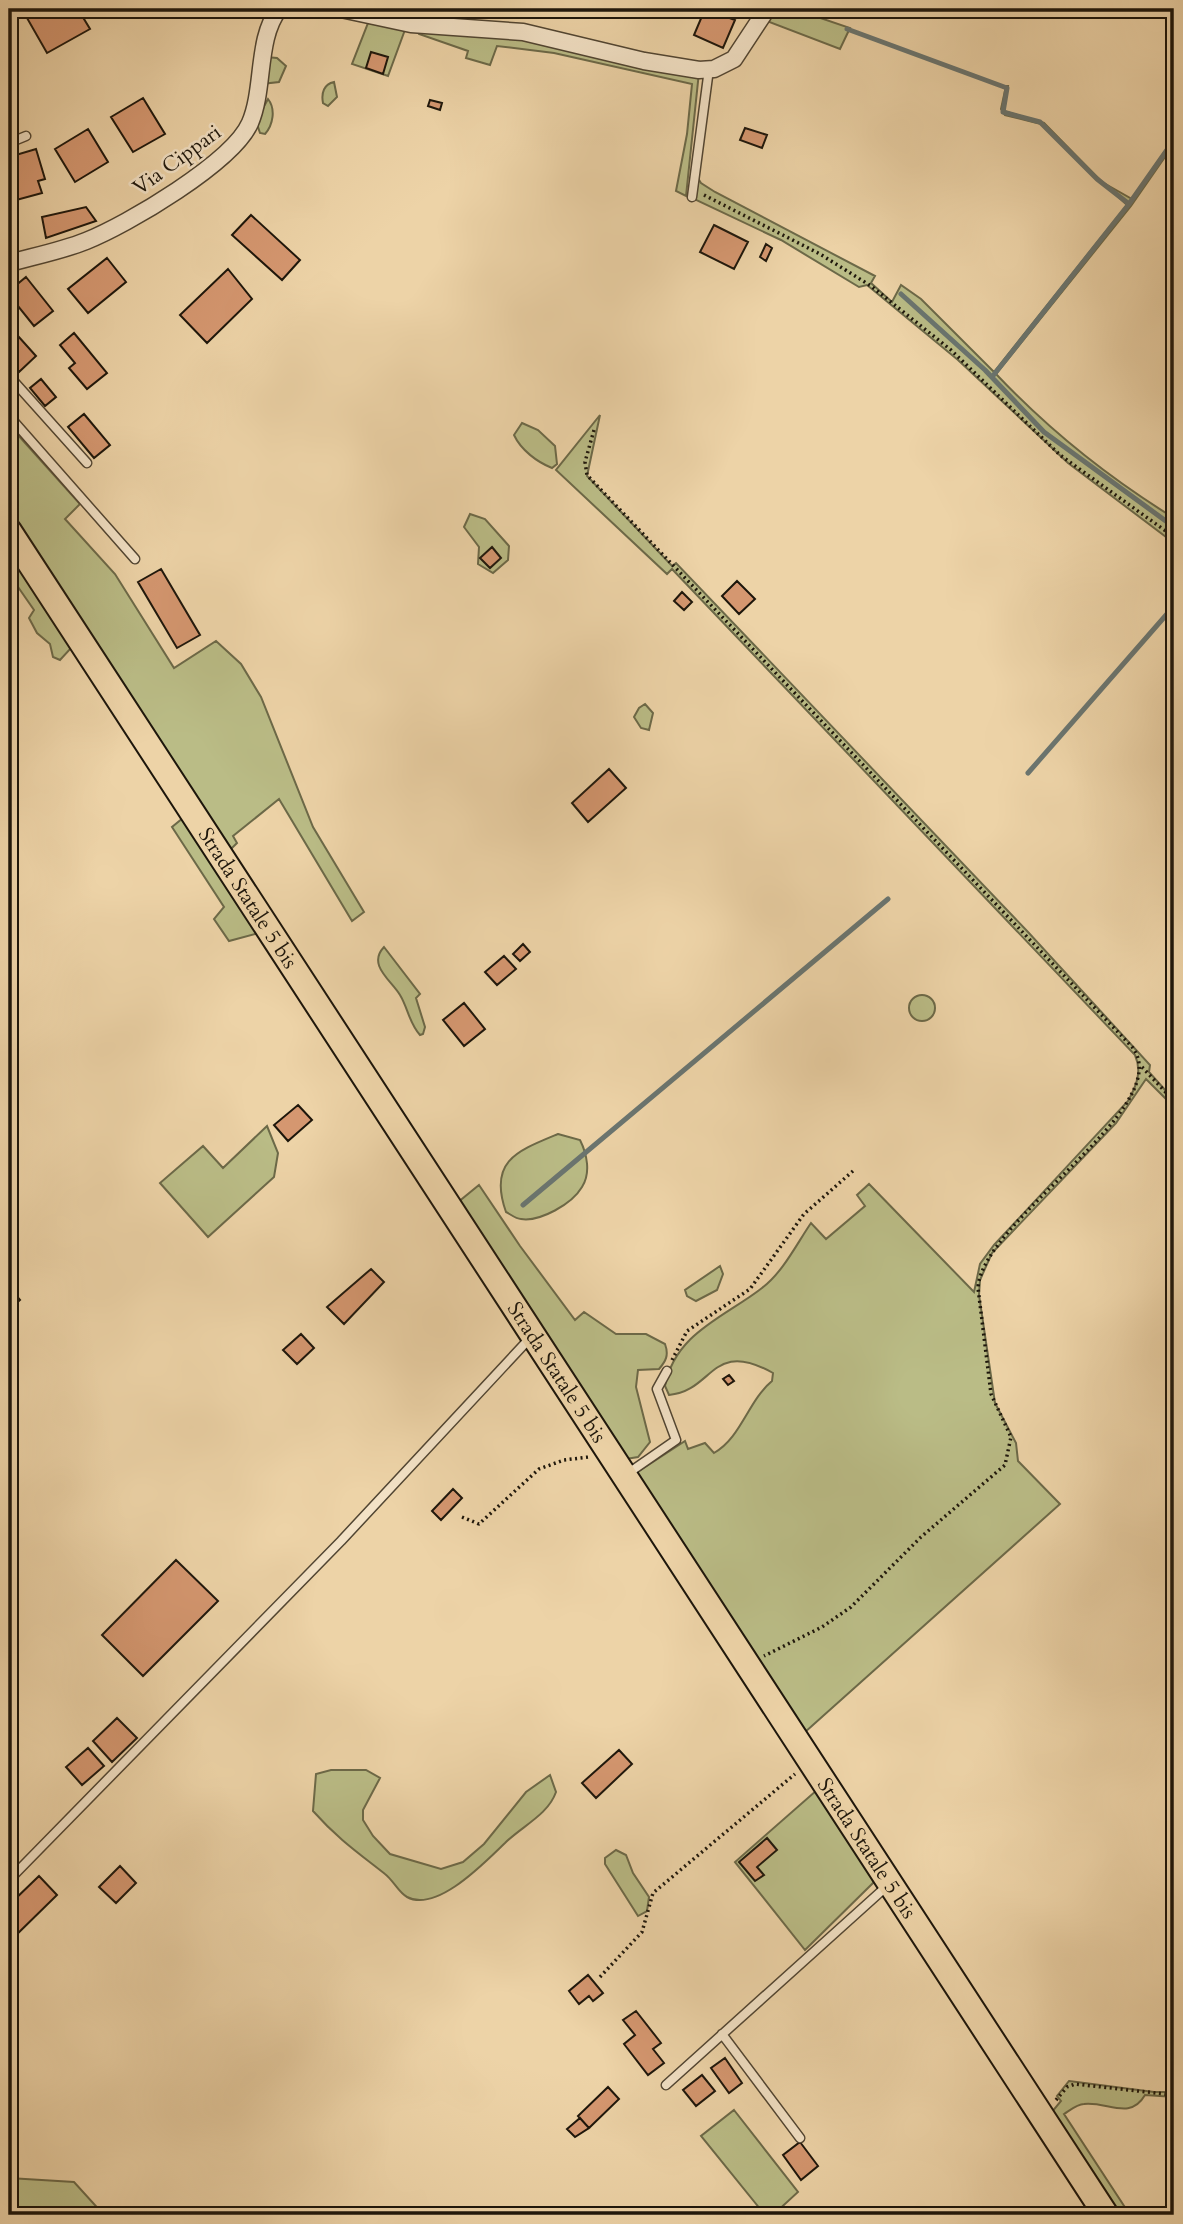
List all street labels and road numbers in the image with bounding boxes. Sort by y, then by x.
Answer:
street label: Via Cippari [127,118,227,202]
street label: Strada Statale 5 bis [191,822,305,974]
street label: Strada Statale 5 bis [500,1296,614,1448]
street label: Strada Statale 5 bis [810,1772,924,1924]

